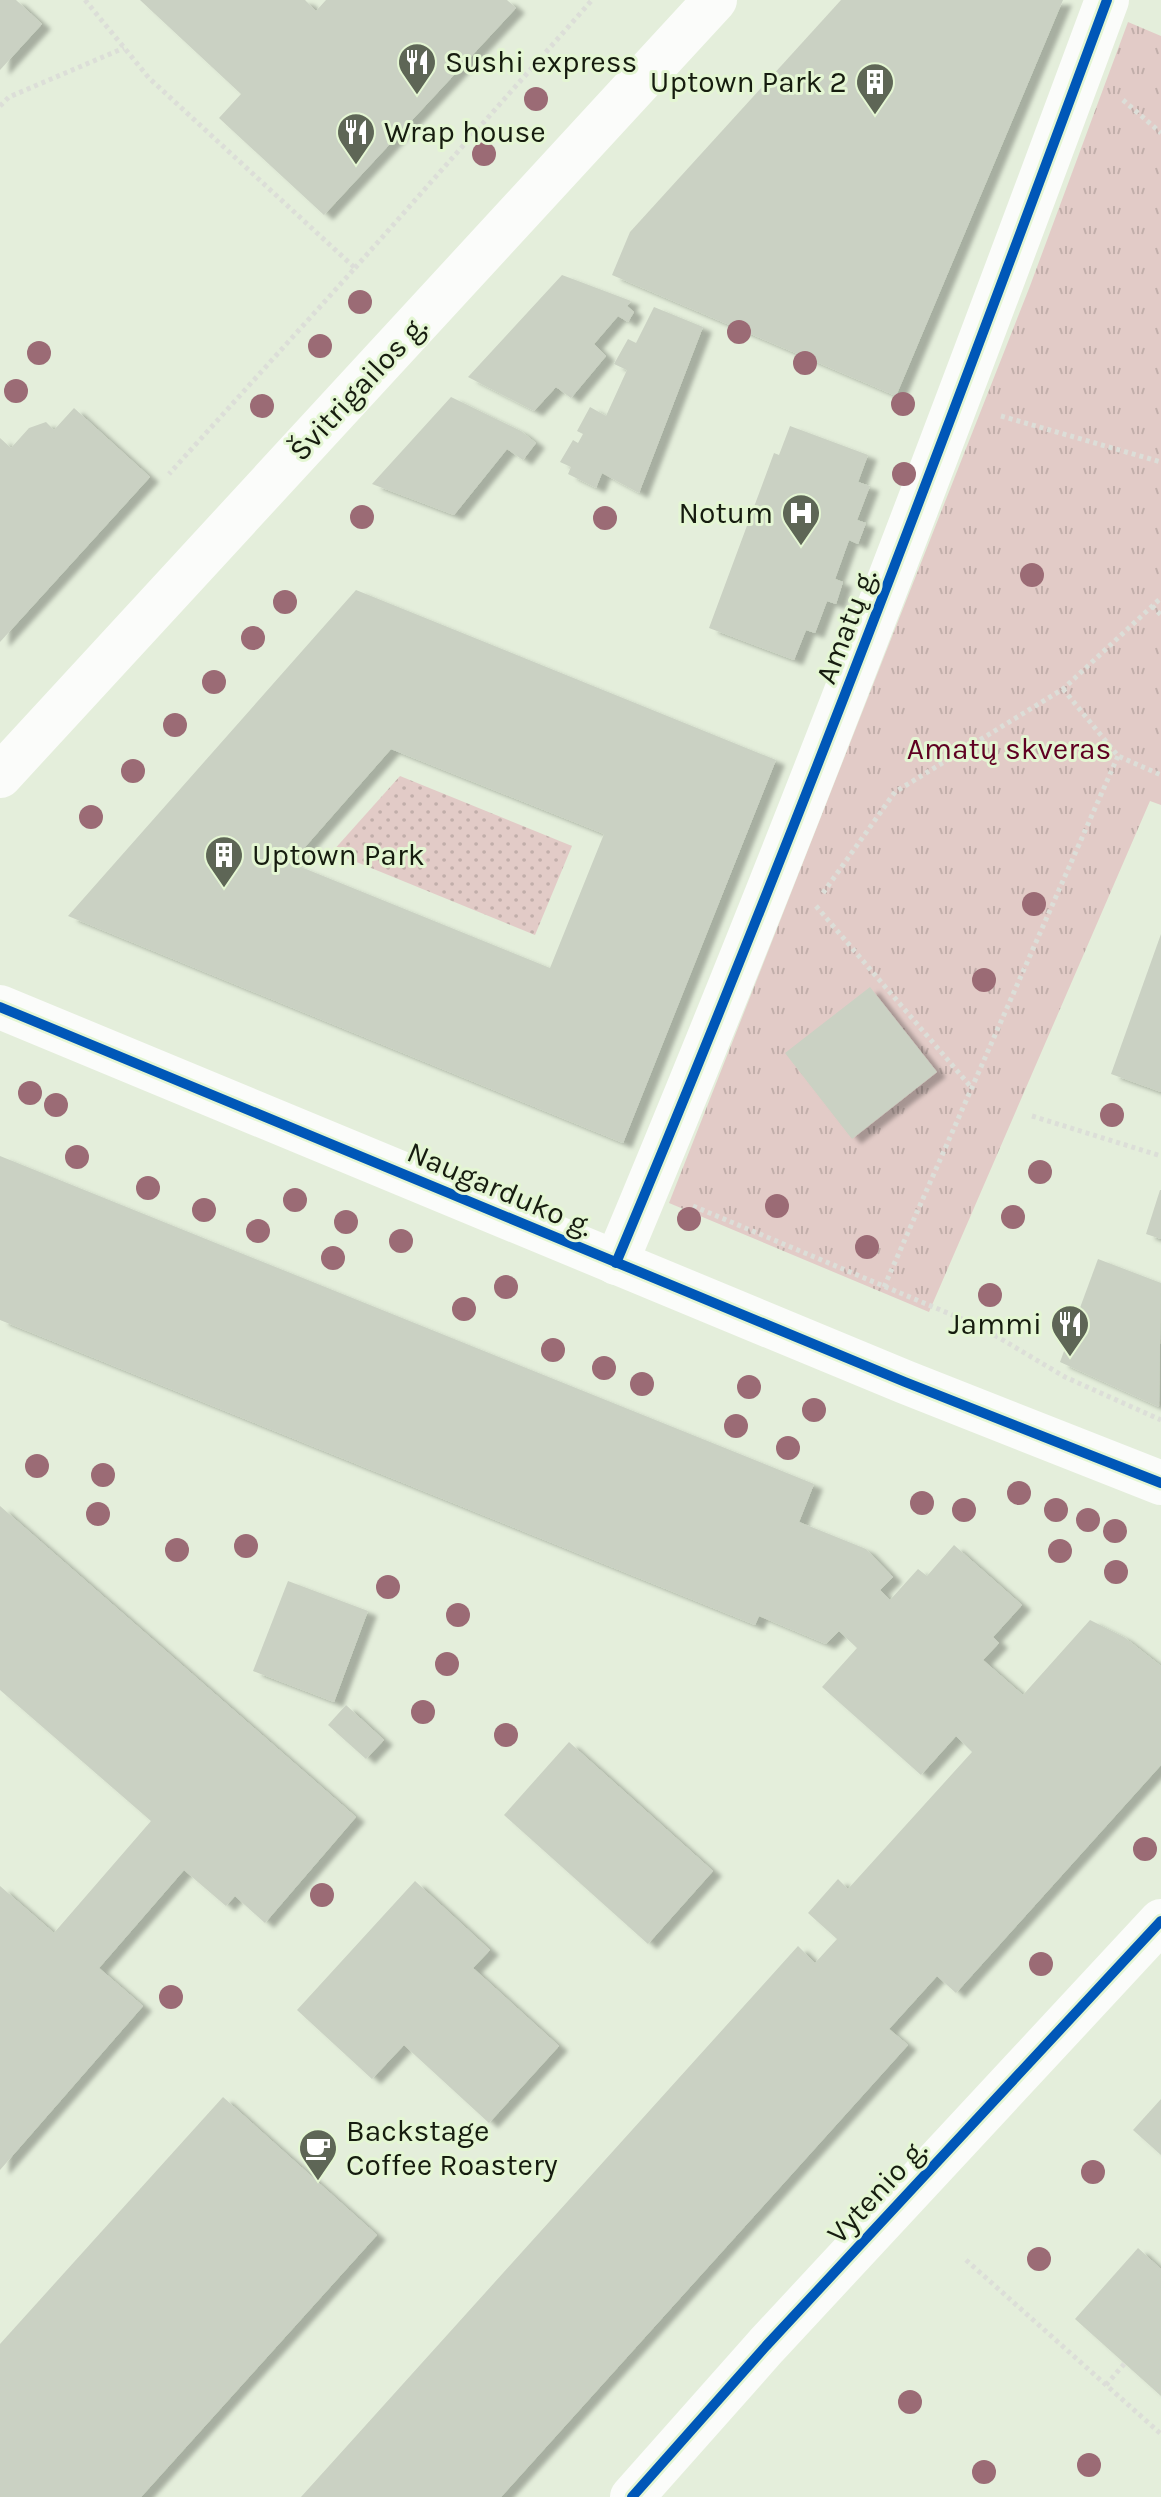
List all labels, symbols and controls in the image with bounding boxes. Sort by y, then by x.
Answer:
restaurant icon: Sushi express [396,41,438,96]
place label: Sushi express [445,44,637,80]
building icon: Uptown Park 2 [854,61,896,116]
place label: Uptown Park 2 [650,64,847,100]
restaurant icon: Wrap house [335,111,377,166]
place label: Wrap house [384,114,546,150]
street label: Švitrigailos g. [282,308,434,468]
hospital icon: Notum [780,492,822,547]
place label: Notum [679,495,773,531]
street label: Amatų g. [808,563,884,689]
park label: Amatų skveras [907,731,1111,767]
building icon: Uptown Park [203,834,245,889]
place label: Uptown Park [252,837,425,873]
street label: Naugarduko g. [402,1134,598,1244]
restaurant icon: Jammi [1049,1303,1091,1358]
place label: Jammi [948,1306,1042,1342]
place label: Backstage Coffee Roastery [346,2113,558,2183]
cafe icon: Backstage Coffee Roastery [297,2127,339,2182]
street label: Vytenio g. [819,2131,935,2251]

